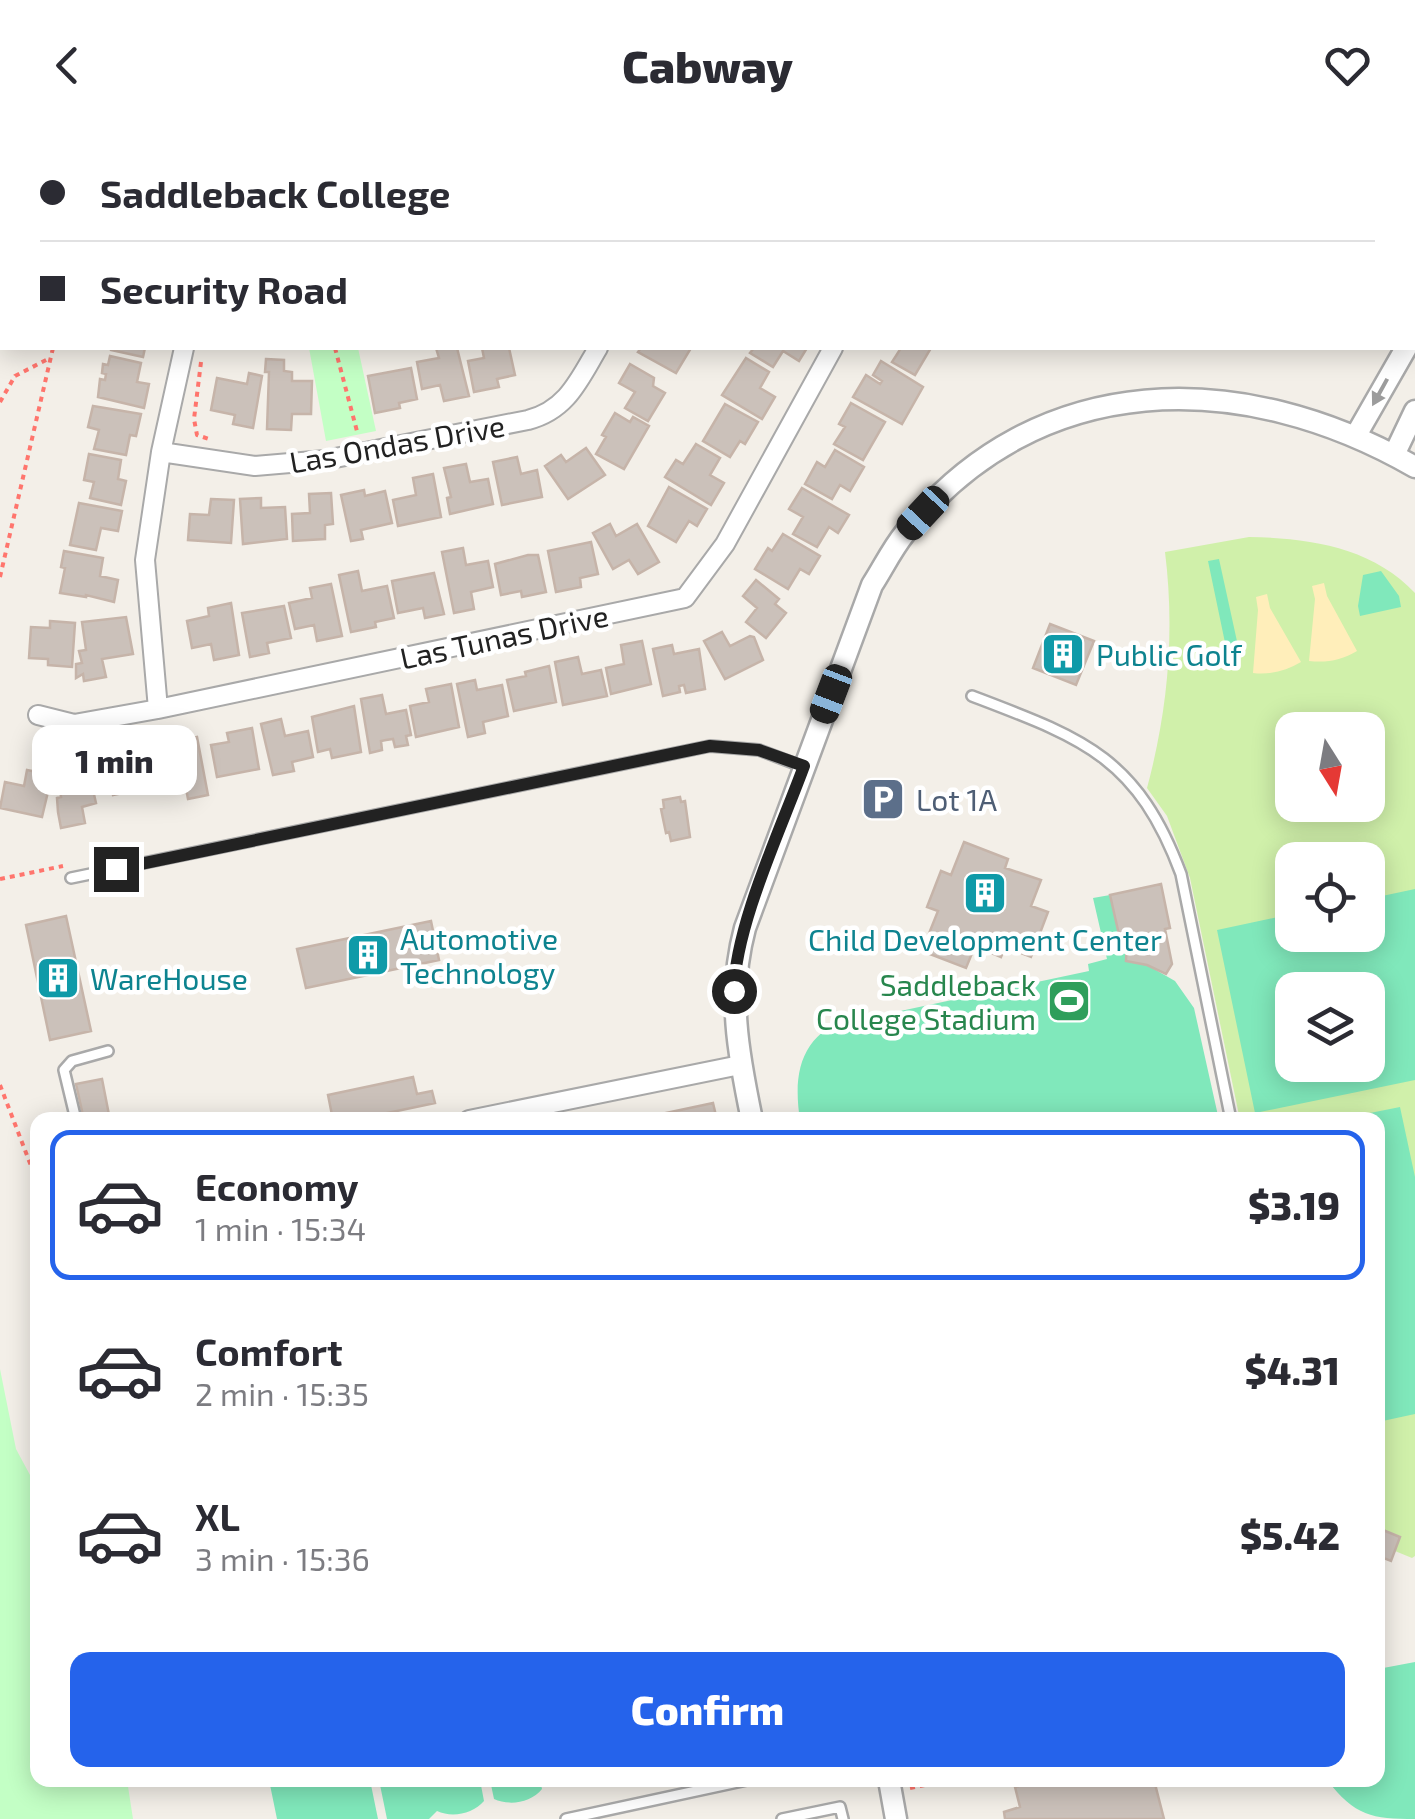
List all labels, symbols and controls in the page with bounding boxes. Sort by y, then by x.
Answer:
icon: back [40,38,95,93]
text: Cabway [622,38,793,92]
icon: heart [1320,38,1375,93]
text: Saddleback College [100,170,450,216]
text: Security Road [100,266,348,312]
one-way arrow [1372,378,1389,407]
street label: Las Ondas Drive [286,406,508,480]
car [892,481,954,545]
street label: Las Tunas Drive [397,596,611,676]
building icon: Public Golf [1040,631,1086,677]
place label: Public Golf [1096,636,1242,672]
car [806,661,856,727]
north arrow [1275,712,1385,822]
map controls [1275,712,1385,1082]
callout: 1 min [34,724,198,794]
text: 1 min [75,741,154,779]
parking icon: Lot 1A [860,776,906,822]
place label: Lot 1A [916,781,997,817]
button: locate [1275,842,1385,952]
route end [94,847,139,892]
building icon: Child Development Center [962,870,1008,916]
place label: Automotive Technology [400,920,558,990]
place label: Child Development Center [808,921,1162,957]
building icon: Automotive Technology [345,932,391,978]
building icon: WareHouse [35,955,81,1001]
place label: WareHouse [90,960,248,996]
place label: Saddleback College Stadium [816,966,1036,1036]
route start [712,969,757,1014]
button: layers [1275,972,1385,1082]
sports icon: Saddleback College Stadium [1046,978,1092,1024]
icon: car [75,1160,165,1250]
text: Economy [195,1163,359,1209]
text: $3.19 [1248,1182,1340,1228]
text: 1 min · 15:34 [195,1209,366,1247]
icon: car [75,1325,165,1415]
text: Comfort [195,1328,343,1374]
text: $4.31 [1245,1347,1340,1393]
text: 2 min · 15:35 [195,1374,369,1412]
icon: car [75,1490,165,1580]
text: XL [195,1493,240,1539]
text: $5.42 [1240,1512,1340,1558]
text: 3 min · 15:36 [195,1539,370,1577]
button: Confirm [70,1652,1345,1767]

